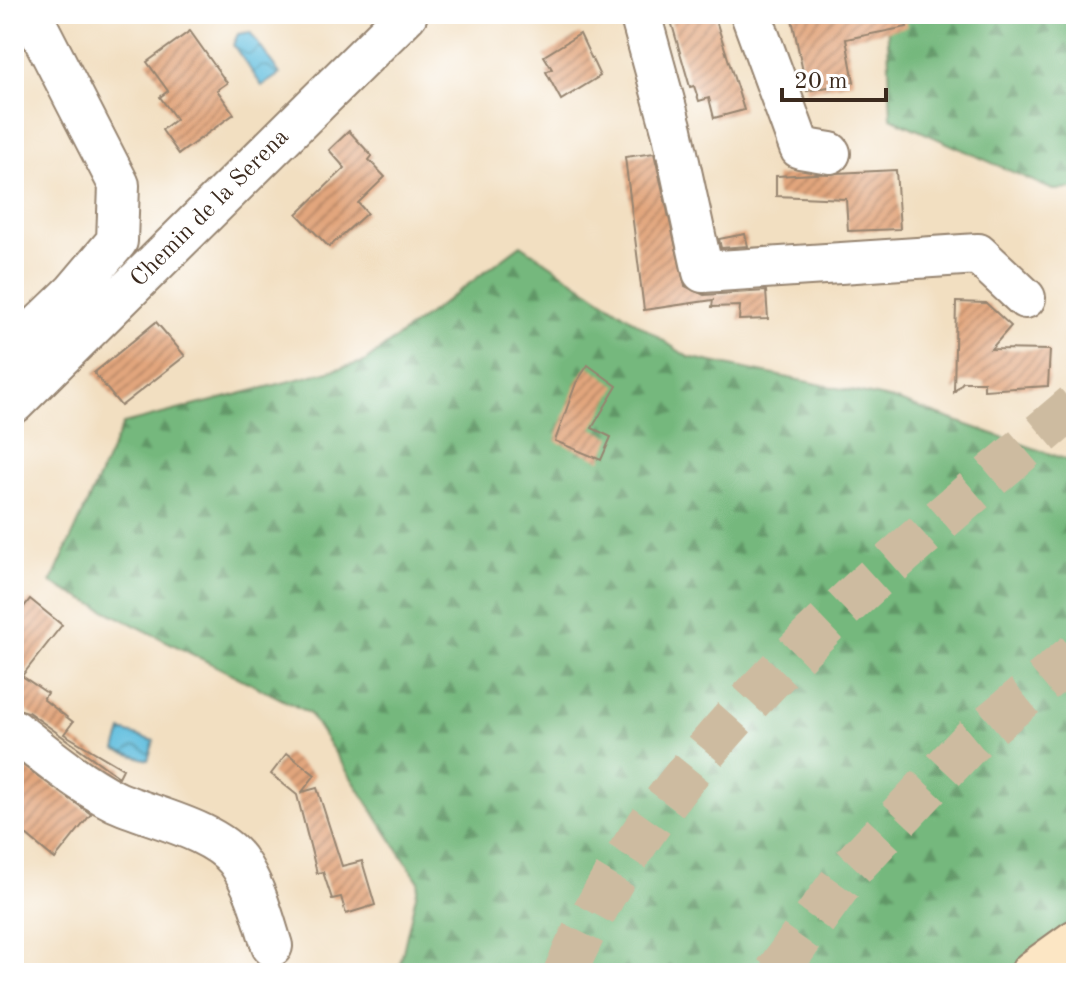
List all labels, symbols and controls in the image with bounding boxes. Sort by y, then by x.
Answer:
scale bar [782,52,886,102]
text: 20 m [794,70,848,94]
street label: Chemin de la Serena [127,125,294,292]

